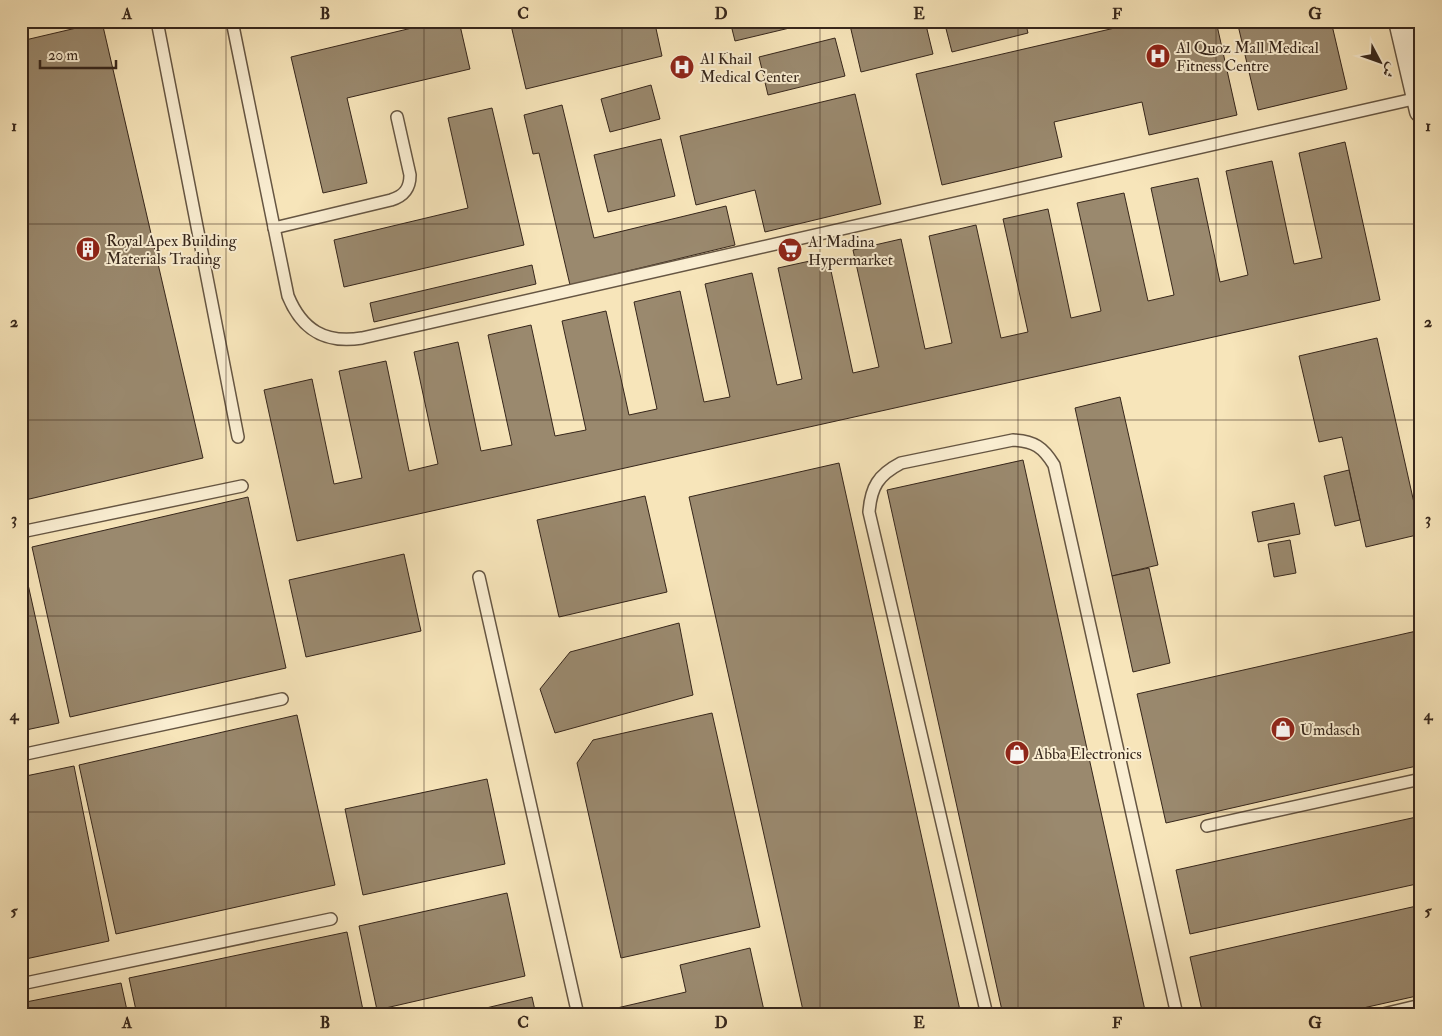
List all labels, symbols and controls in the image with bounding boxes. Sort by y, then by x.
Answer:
text: A [121,4,133,24]
text: B [320,4,330,24]
text: C [517,4,529,24]
text: D [714,4,728,24]
text: E [913,4,925,24]
text: F [1112,4,1122,24]
text: G [1308,4,1322,24]
scale bar [40,38,116,70]
place label: Al Quoz Mall Medical Fitness Centre [1175,38,1319,76]
north arrow [1354,38,1404,88]
hospital icon: Al Quoz Mall Medical Fitness Centre [1145,43,1171,69]
text: 20 m [48,46,78,65]
place label: Al Khail Medical Center [699,49,799,87]
hospital icon: Al Khail Medical Center [669,54,695,80]
text: ش [1378,59,1400,81]
text: 1 [11,116,17,136]
text: 1 [1425,116,1431,136]
place label: Royal Apex Building Materials Trading [106,231,238,269]
place label: Al Madina Hypermarket [807,232,893,271]
building icon: Royal Apex Building Materials Trading [75,236,101,262]
supermarket icon: Al Madina Hypermarket [777,237,803,263]
text: 2 [10,312,18,332]
text: 2 [1424,312,1432,332]
text: 3 [11,509,17,529]
text: 3 [1425,509,1431,529]
text: 4 [9,705,20,725]
text: 4 [1423,705,1434,725]
shop icon: Umdasch [1270,716,1296,742]
place label: Umdasch [1300,720,1361,740]
shop icon: Abba Electronics [1004,740,1030,766]
place label: Abba Electronics [1033,744,1142,764]
text: 5 [10,901,18,921]
text: 5 [1424,901,1432,921]
text: A [121,1013,133,1033]
text: B [320,1013,330,1033]
text: C [517,1013,529,1033]
text: D [714,1013,728,1033]
text: E [913,1013,925,1033]
text: F [1112,1013,1122,1033]
text: G [1308,1013,1322,1033]

